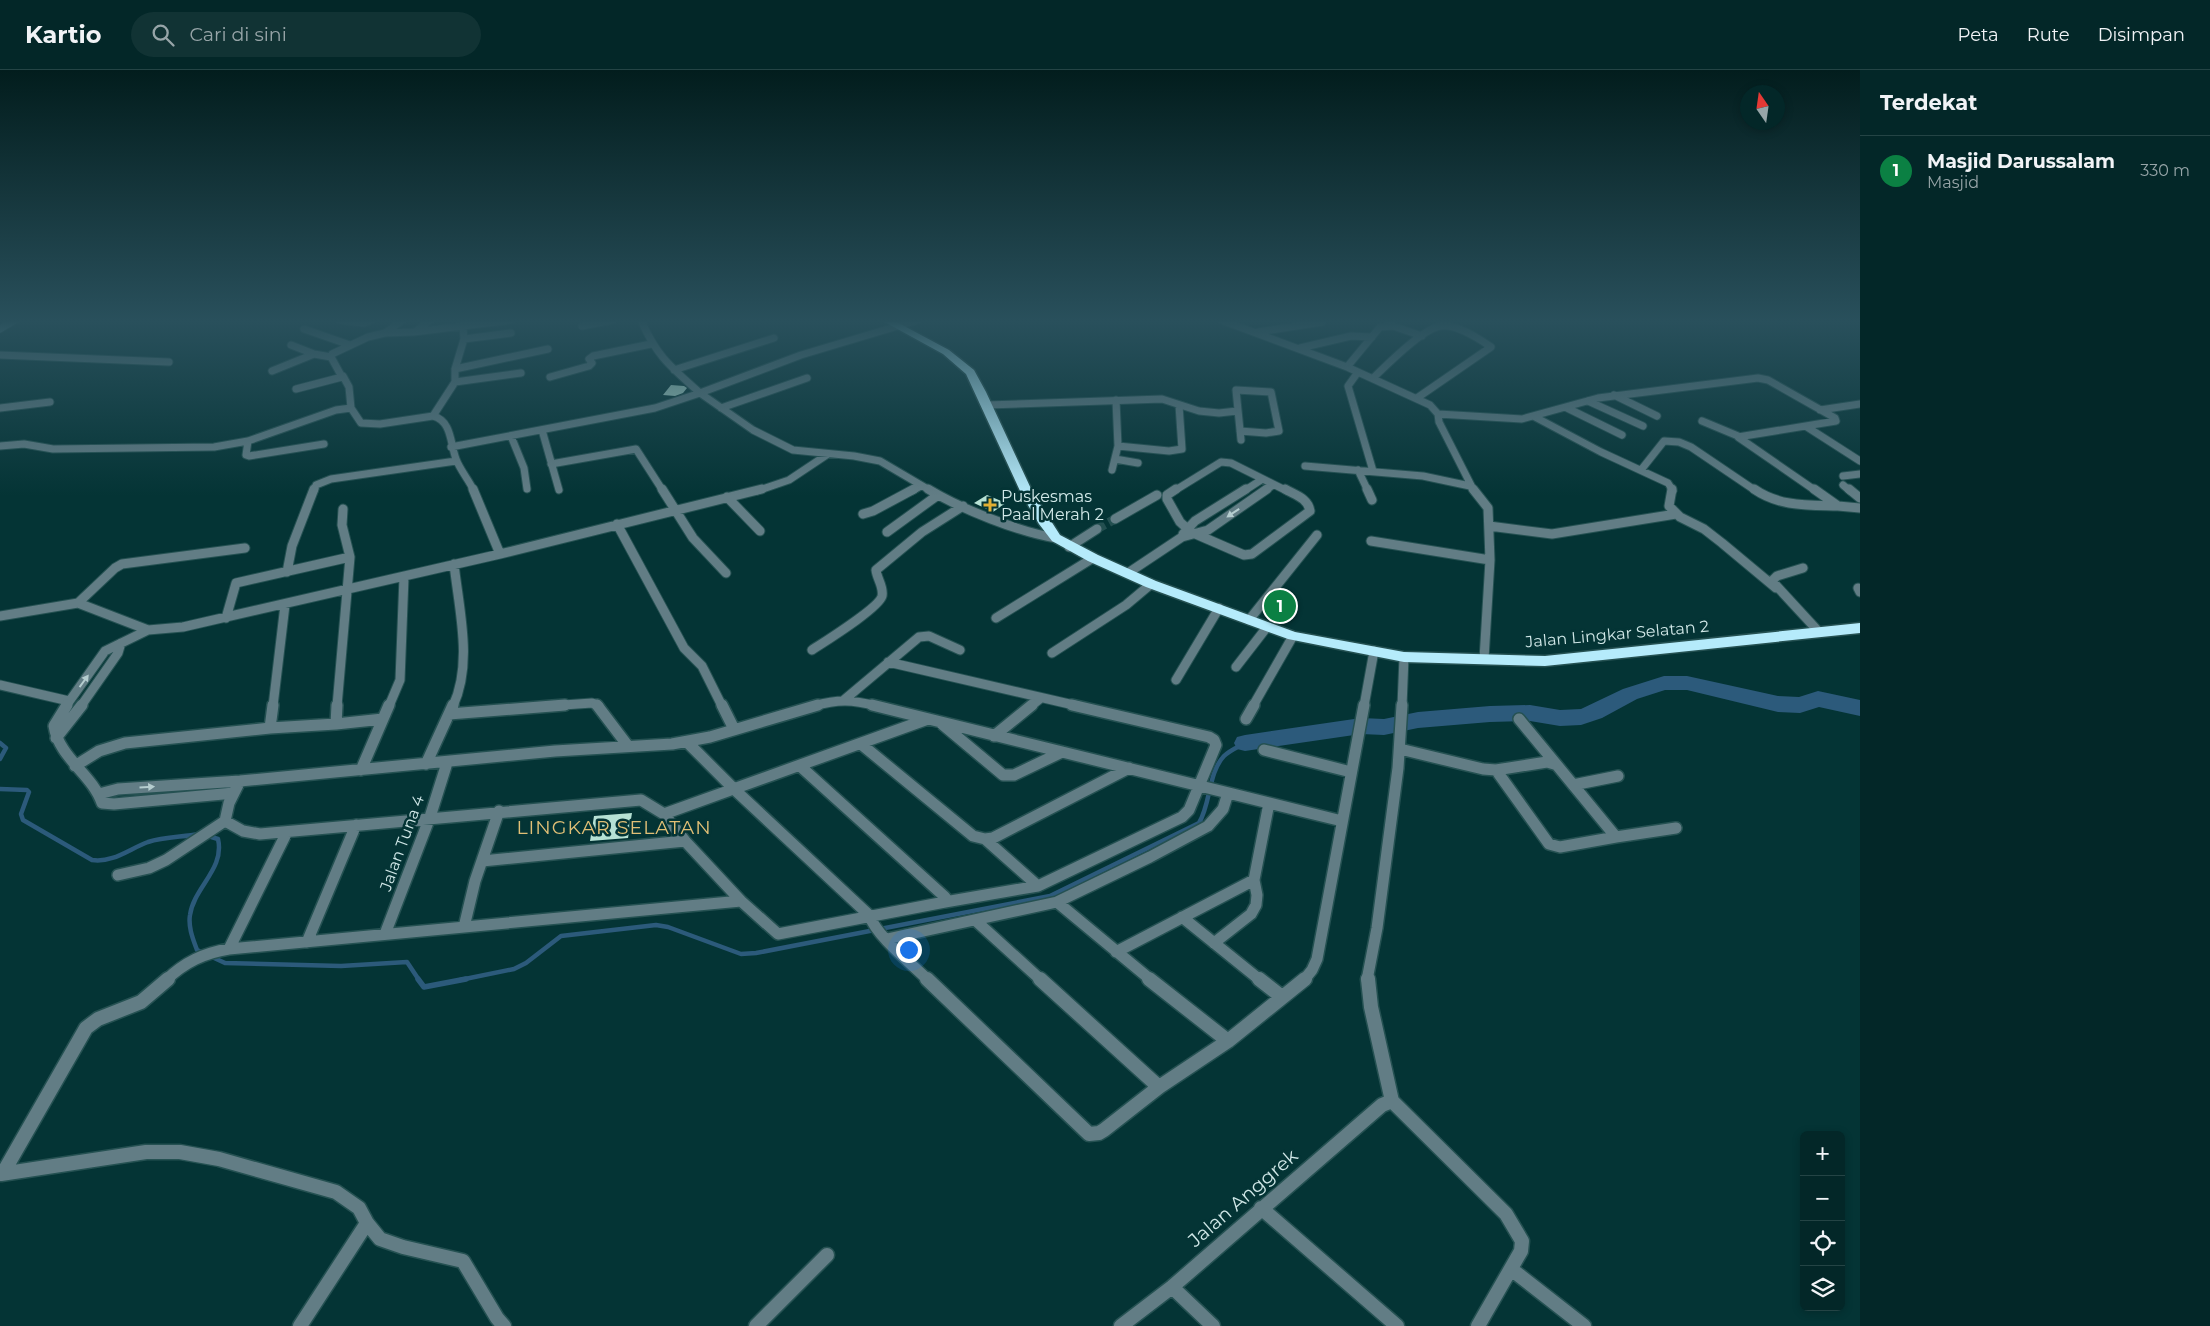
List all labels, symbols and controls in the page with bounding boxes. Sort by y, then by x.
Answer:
search box [131,12,481,57]
text: Kartio [25,20,101,49]
icon: search [149,21,177,49]
text: Cari di sini [189,23,287,46]
text: Peta [1958,24,1999,46]
text: Rute [2027,24,2070,46]
text: Disimpan [2098,24,2185,46]
north arrow [1740,85,1785,130]
text: Terdekat [1880,90,1977,115]
text: Masjid Darussalam [1927,150,2115,173]
text: 1 [1893,161,1899,180]
text: 330 m [2140,161,2190,180]
text: Masjid [1927,173,1979,192]
place label: Puskesmas Paal Merah 2 [1001,487,1104,524]
marker: Puskesmas Paal Merah 2 [983,498,997,512]
one-way arrow [1226,508,1240,518]
pin: 1 [1264,587,1296,625]
street label: Jalan Lingkar Selatan 2 [1523,617,1710,652]
one-way arrow [78,674,88,687]
one-way arrow [139,783,155,791]
street label: Jalan Tuna 4 [375,792,428,895]
district label: LINGKAR SELATAN [516,816,712,839]
your location [896,937,922,963]
map controls [1800,1131,1845,1311]
button: + [1800,1131,1845,1176]
street label: Jalan Anggrek [1183,1144,1303,1252]
button: − [1800,1176,1845,1221]
button: locate [1800,1221,1845,1266]
button: layers [1800,1266,1845,1311]

